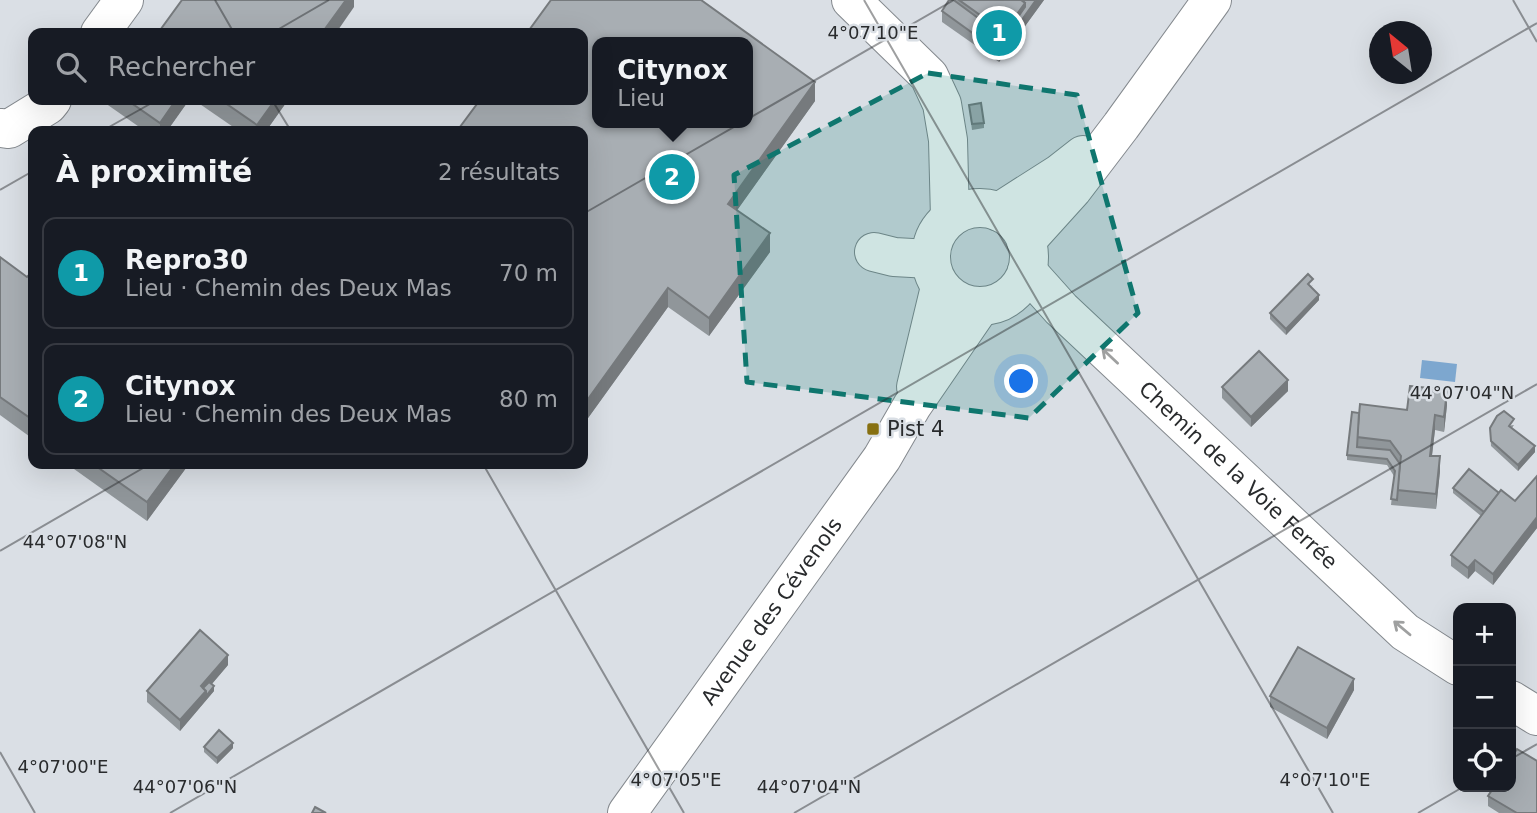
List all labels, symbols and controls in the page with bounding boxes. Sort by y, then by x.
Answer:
pin: 1 [976,7,1022,59]
north arrow [1369,21,1432,84]
text: 4°07'10"E [828,22,918,43]
search box [28,28,588,105]
popup [592,37,753,128]
icon: search [52,48,90,86]
text: Rechercher [108,52,255,82]
text: Citynox [617,55,728,85]
text: Lieu [617,85,665,111]
pin: 2 [649,151,695,203]
text: À proximité [56,154,252,189]
text: 2 résultats [438,159,560,185]
text: Repro30 [125,245,248,275]
text: 1 [73,260,89,286]
text: 70 m [499,260,558,286]
text: Lieu · Chemin des Deux Mas [125,275,452,301]
one-way arrow [1102,347,1119,364]
your location [1004,364,1038,398]
text: Citynox [125,371,236,401]
street label: Chemin de la Voie Ferrée [1134,377,1342,574]
text: 44°07'04"N [1410,382,1514,403]
text: 2 [73,386,89,412]
text: 80 m [499,386,558,412]
text: Lieu · Chemin des Deux Mas [125,401,452,427]
place label: Pist 4 [887,417,944,441]
marker: Pist 4 [865,421,881,437]
street label: Avenue des Cévenols [696,513,847,710]
text: 44°07'08"N [23,531,127,552]
map controls [1453,603,1516,792]
button: + [1453,603,1516,666]
one-way arrow [1393,620,1411,636]
button: − [1453,666,1516,729]
button: locate [1453,729,1516,792]
text: 4°07'00"E [18,756,108,777]
text: 4°07'05"E [631,769,721,790]
text: 4°07'10"E [1280,769,1370,790]
text: 44°07'06"N [133,776,237,797]
text: 44°07'04"N [757,776,861,797]

